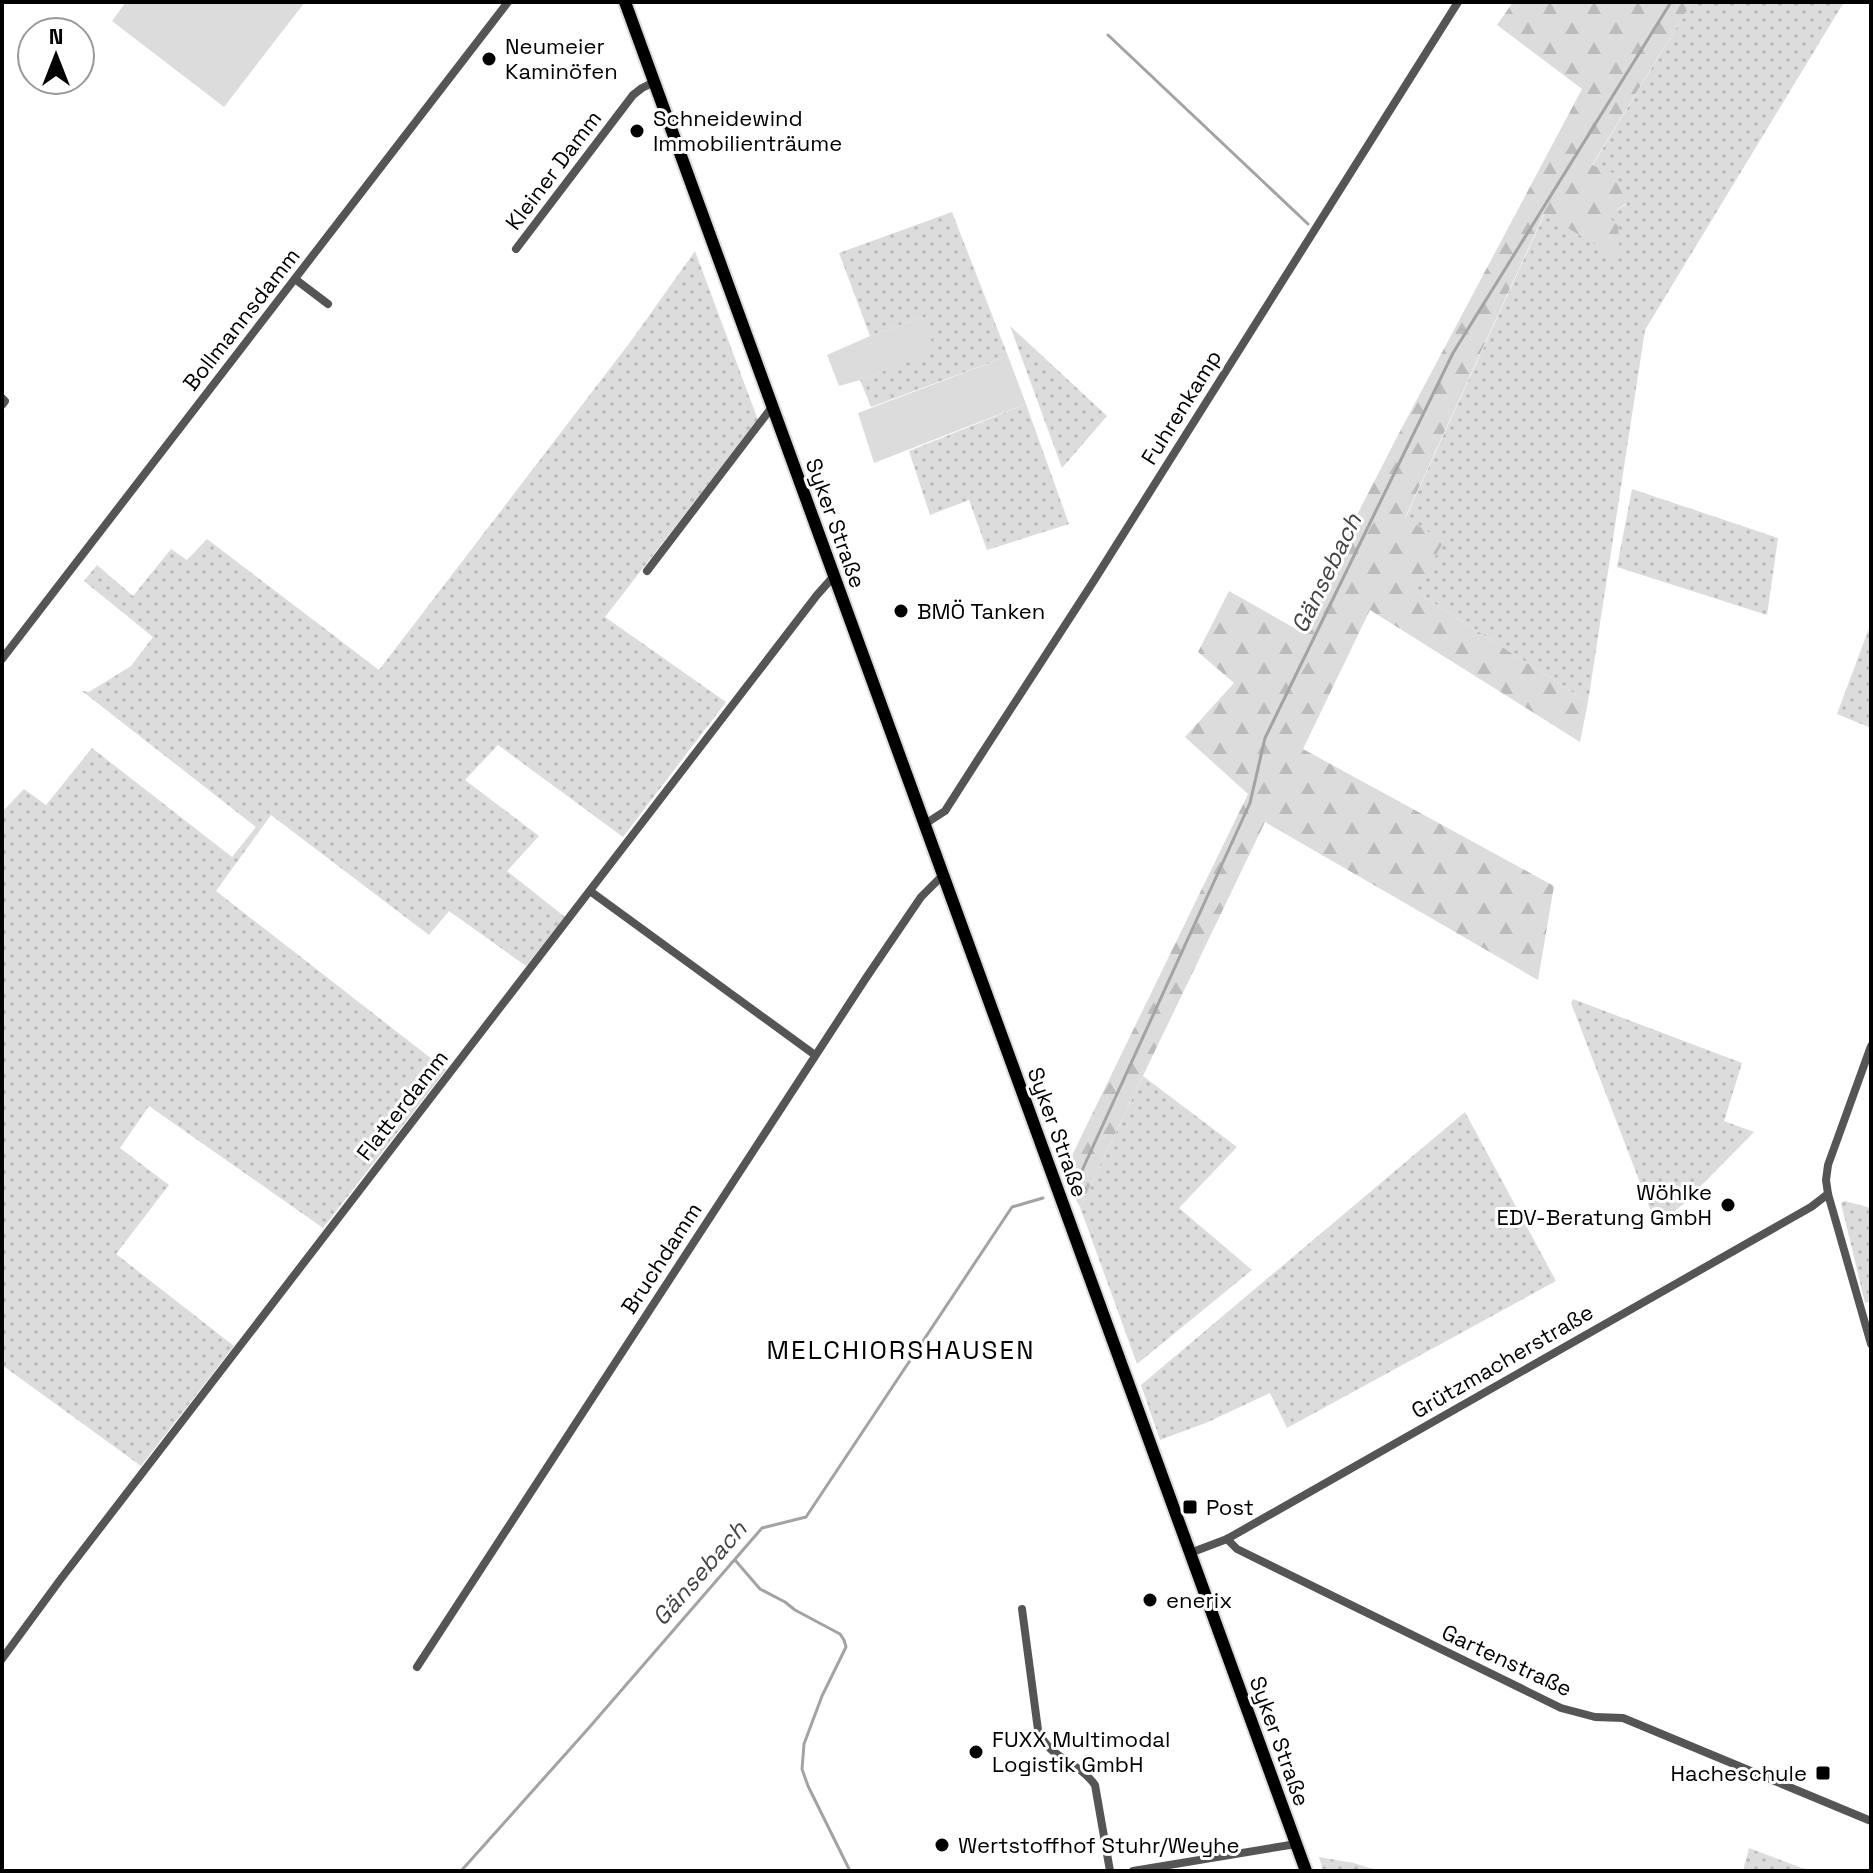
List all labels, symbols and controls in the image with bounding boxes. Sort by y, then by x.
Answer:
north arrow [16,16,96,96]
text: N [49,22,63,50]
place label: Neumeier Kaminöfen [505,32,618,85]
marker: Neumeier Kaminöfen [480,50,498,68]
place label: Schneidewind Immobilienträume [653,104,842,157]
street label: Kleiner Damm [499,105,607,235]
marker: Schneidewind Immobilienträume [628,122,646,140]
street label: Bollmannsdamm [176,242,306,396]
street label: Fuhrenkamp [1135,344,1227,470]
street label: Syker Straße [800,454,872,592]
water label: Gänsebach [1284,507,1369,638]
place label: BMÖ Tanken [917,597,1045,625]
marker: BMÖ Tanken [892,602,910,620]
street label: Flatterdamm [350,1044,454,1166]
street label: Syker Straße [1022,1063,1094,1201]
place label: Wöhlke EDV-Beratung GmbH [1497,1178,1712,1231]
marker: Wöhlke EDV-Beratung GmbH [1719,1196,1737,1214]
street label: Bruchdamm [615,1197,707,1319]
street label: Grützmacherstraße [1406,1297,1598,1425]
district label: MELCHIORSHAUSEN [767,1333,1035,1367]
place label: Post [1206,1493,1254,1521]
marker: Post [1181,1498,1199,1516]
water label: Gänsebach [645,1513,754,1632]
place label: enerix [1166,1586,1232,1614]
marker: enerix [1141,1591,1159,1609]
street label: Gartenstraße [1437,1618,1577,1702]
street label: Syker Straße [1244,1672,1316,1810]
place label: FUXX Multimodal Logistik GmbH [992,1725,1170,1778]
marker: FUXX Multimodal Logistik GmbH [967,1743,985,1761]
place label: Hacheschule [1671,1759,1807,1787]
marker: Hacheschule [1814,1764,1832,1782]
place label: Wertstoffhof Stuhr/Weyhe [958,1831,1240,1859]
marker: Wertstoffhof Stuhr/Weyhe [933,1836,951,1854]

